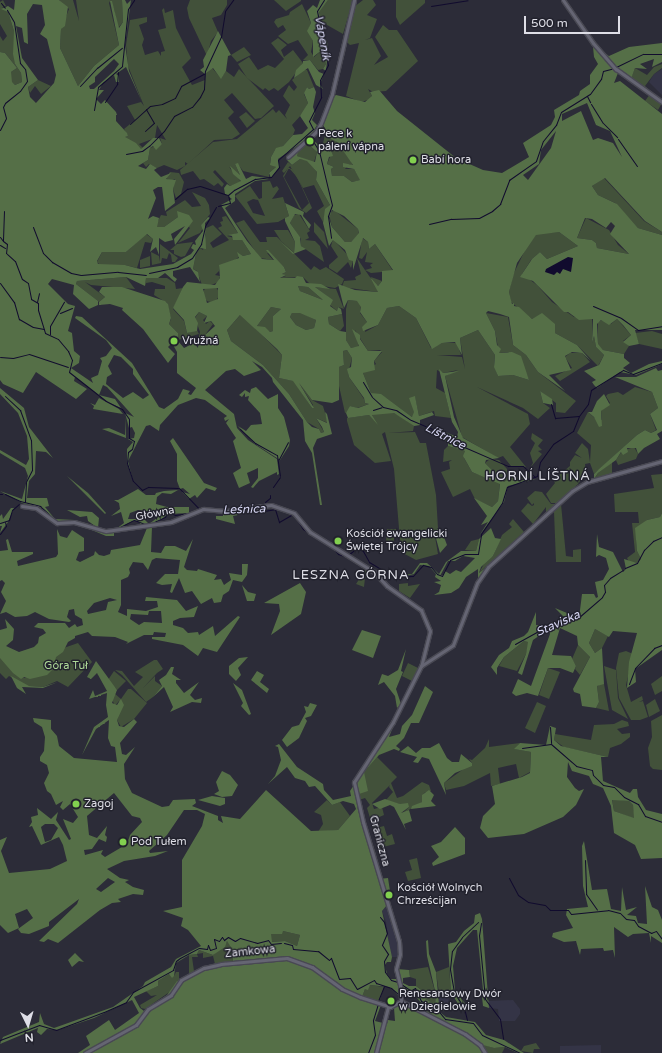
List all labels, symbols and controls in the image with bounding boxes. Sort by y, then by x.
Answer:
scale bar [526,8,622,34]
water label: Vápeník [311,14,333,62]
text: 500 m [531,16,568,30]
place label: Pece k pálení vápna [318,128,384,154]
marker: Pece k pálení vápna [305,136,315,146]
place label: Babí hora [421,153,471,167]
marker: Babí hora [408,155,418,165]
place label: Vružná [182,334,218,348]
marker: Vružná [169,336,179,346]
water label: Líštnice [422,421,468,453]
district label: HORNÍ LÍŠTNÁ [485,468,591,484]
water label: Leśnica [222,502,266,518]
street label: Główna [134,504,176,524]
place label: Kościół ewangelicki Świętej Trójcy [346,528,447,554]
marker: Kościół ewangelicki Świętej Trójcy [333,536,343,546]
district label: LESZNA GÓRNA [292,567,410,583]
water label: Staviska [534,608,582,640]
park label: Góra Tuł [44,659,88,673]
place label: Zagoj [84,797,114,811]
marker: Zagoj [71,799,81,809]
street label: Graniczna [366,814,392,868]
place label: Pod Tułem [131,835,187,849]
marker: Pod Tułem [118,837,128,847]
place label: Kościół Wolnych Chrześcijan [397,882,482,908]
marker: Kościół Wolnych Chrześcijan [384,890,394,900]
street label: Zamkowa [224,943,276,961]
place label: Renesansowy Dwór w Dzięgielowie [399,988,501,1014]
marker: Renesansowy Dwór w Dzięgielowie [386,996,396,1006]
north arrow [8,1005,48,1045]
text: N [24,1031,34,1044]

